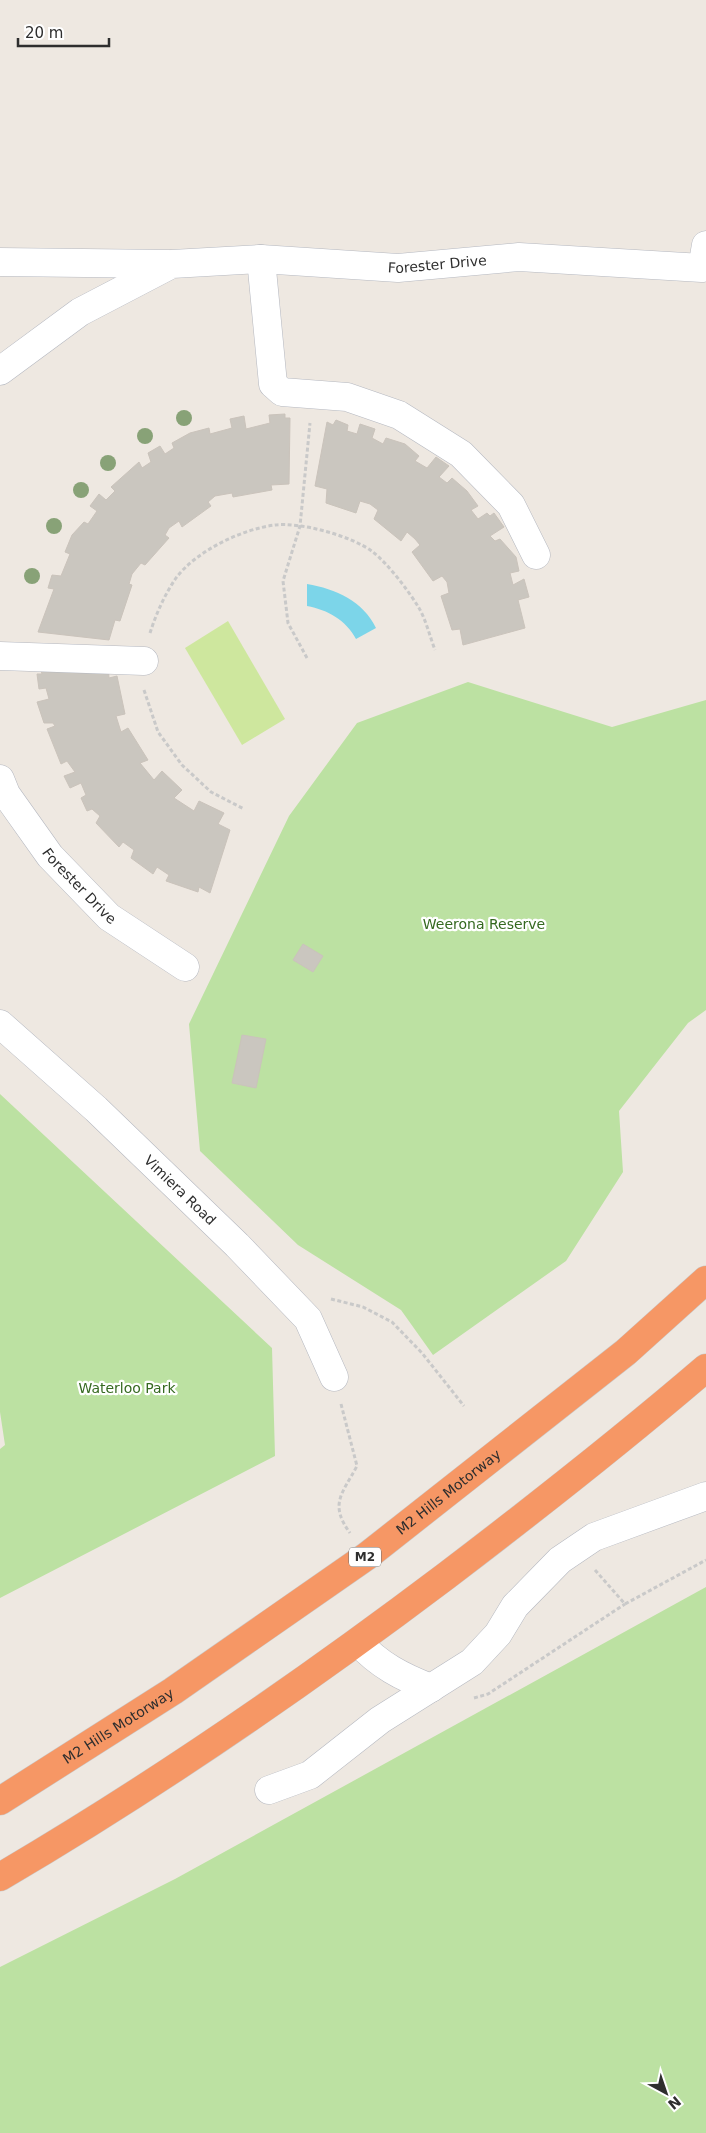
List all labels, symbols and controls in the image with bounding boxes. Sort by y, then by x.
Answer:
scale bar [18,15,109,47]
text: 20 m [25,24,63,42]
street label: Forester Drive [387,252,487,276]
street label: Forester Drive [39,845,119,927]
park label: Weerona Reserve [423,916,545,932]
street label: Vimiera Road [141,1152,219,1228]
park label: Waterloo Park [78,1380,176,1396]
street label: M2 Hills Motorway [393,1446,504,1538]
road number: M2 [349,1548,381,1566]
street label: M2 Hills Motorway [60,1685,177,1767]
north arrow [641,2068,691,2118]
text: N [665,2093,684,2113]

